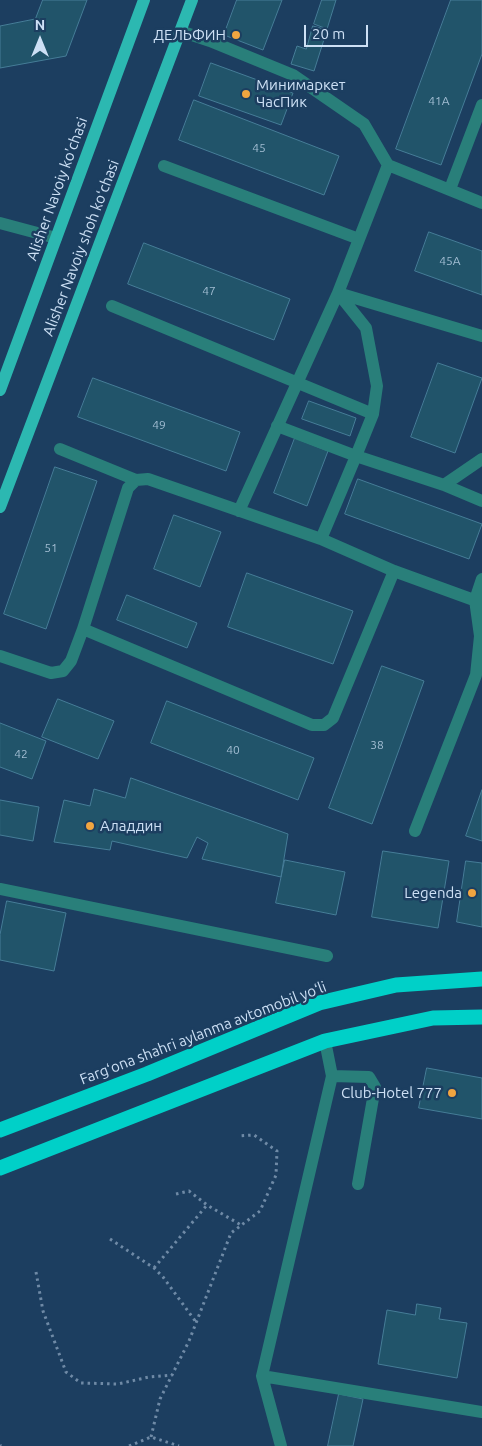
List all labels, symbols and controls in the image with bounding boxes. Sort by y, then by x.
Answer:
north arrow [15,15,65,65]
scale bar [307,15,371,47]
text: N [35,17,45,33]
text: 20 m [312,25,345,42]
place label: ДЕЛЬФИН [154,26,226,44]
marker: ДЕЛЬФИН [230,29,242,41]
place label: Минимаркет ЧасПик [256,76,345,111]
marker: Минимаркет ЧасПик [240,88,252,100]
house number: 41А [428,94,450,108]
street label: Alisher Navoiy ko'chasi [23,115,91,263]
house number: 45 [252,141,266,155]
street label: Alisher Navoiy shoh koʻchasi [39,157,123,339]
house number: 45А [439,254,461,268]
house number: 47 [202,284,216,298]
house number: 49 [152,418,166,432]
house number: 51 [44,541,58,555]
house number: 38 [370,738,384,752]
house number: 40 [226,743,240,757]
house number: 42 [14,747,28,761]
place label: Аладдин [100,817,162,835]
marker: Аладдин [84,820,96,832]
place label: Legenda [404,884,462,902]
marker: Legenda [466,887,478,899]
street label: Fargʻona shahri aylanma avtomobil yoʻli [77,978,329,1088]
place label: Club-Hotel 777 [341,1084,442,1102]
marker: Club-Hotel 777 [446,1087,458,1099]

